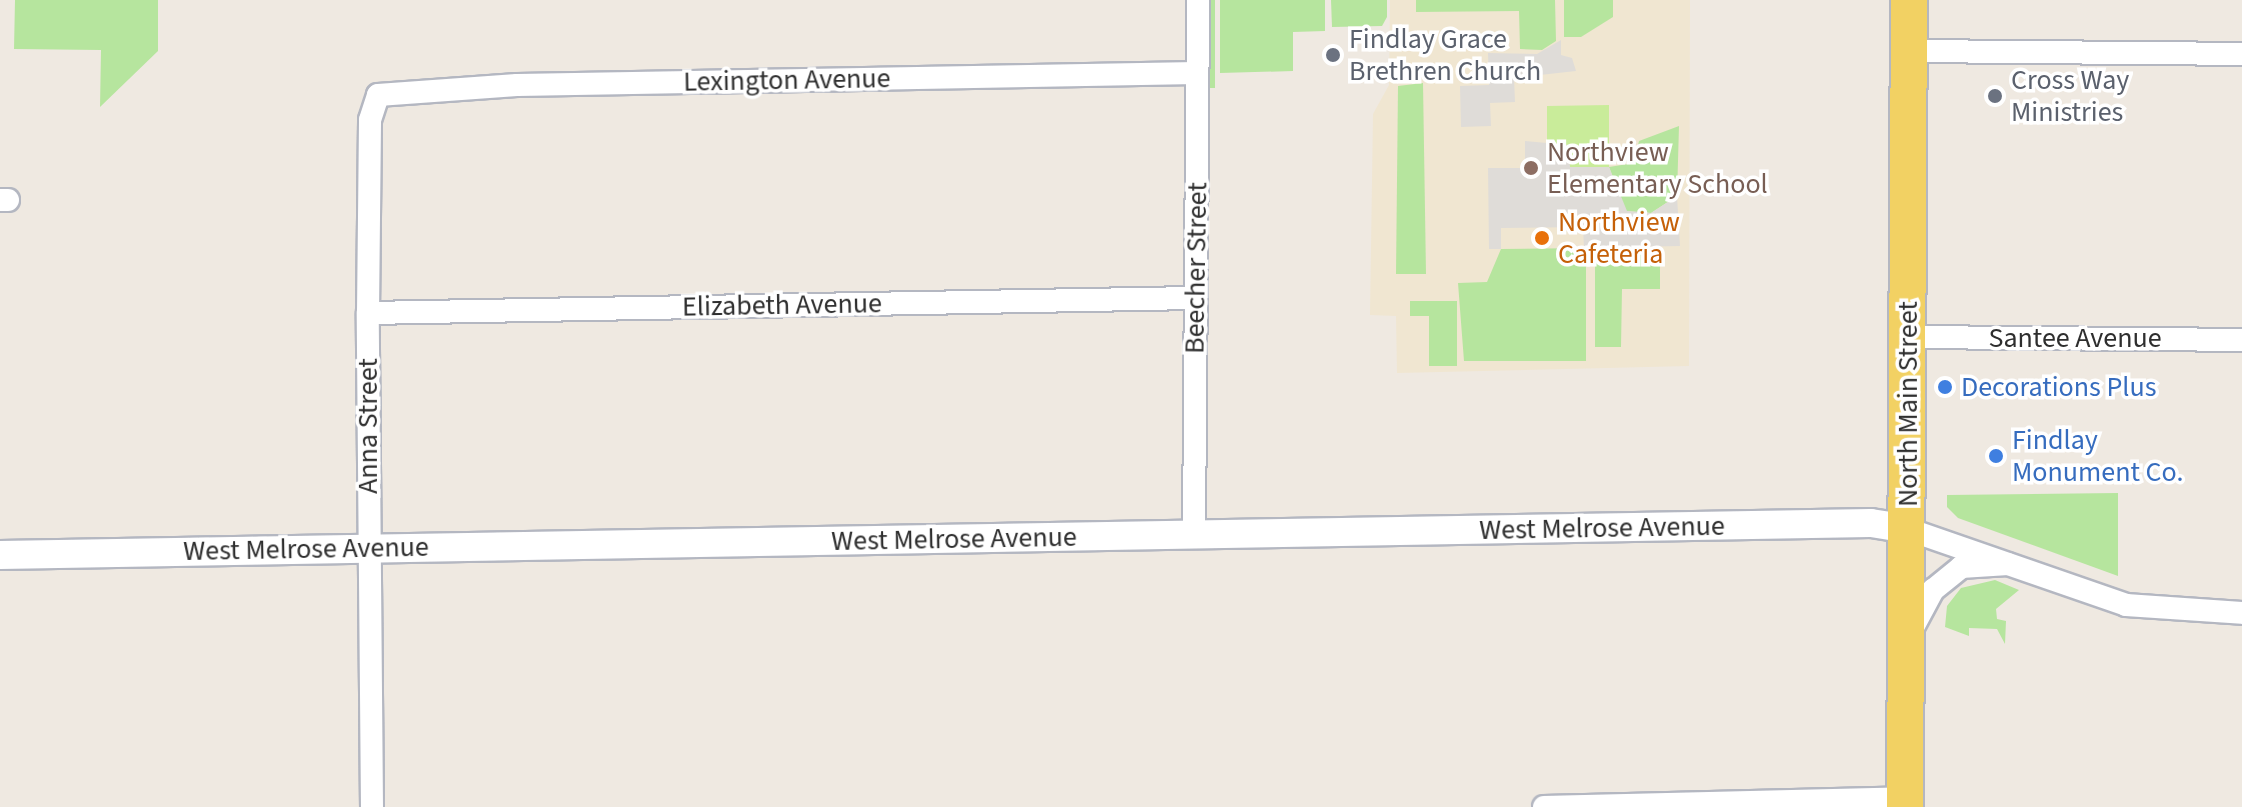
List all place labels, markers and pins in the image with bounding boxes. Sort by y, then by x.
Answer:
place label: Findlay Grace Brethren Church [1349,22,1541,88]
marker: Findlay Grace Brethren Church [1324,46,1342,64]
place label: Cross Way Ministries [2011,63,2129,129]
marker: Cross Way Ministries [1986,87,2004,105]
place label: Northview Elementary School [1547,135,1768,201]
marker: Northview Elementary School [1522,159,1540,177]
place label: Northview Cafeteria [1558,205,1680,271]
marker: Northview Cafeteria [1533,229,1551,247]
place label: Decorations Plus [1961,370,2156,404]
marker: Decorations Plus [1936,378,1954,396]
place label: Findlay Monument Co. [2012,423,2183,489]
marker: Findlay Monument Co. [1987,447,2005,465]

